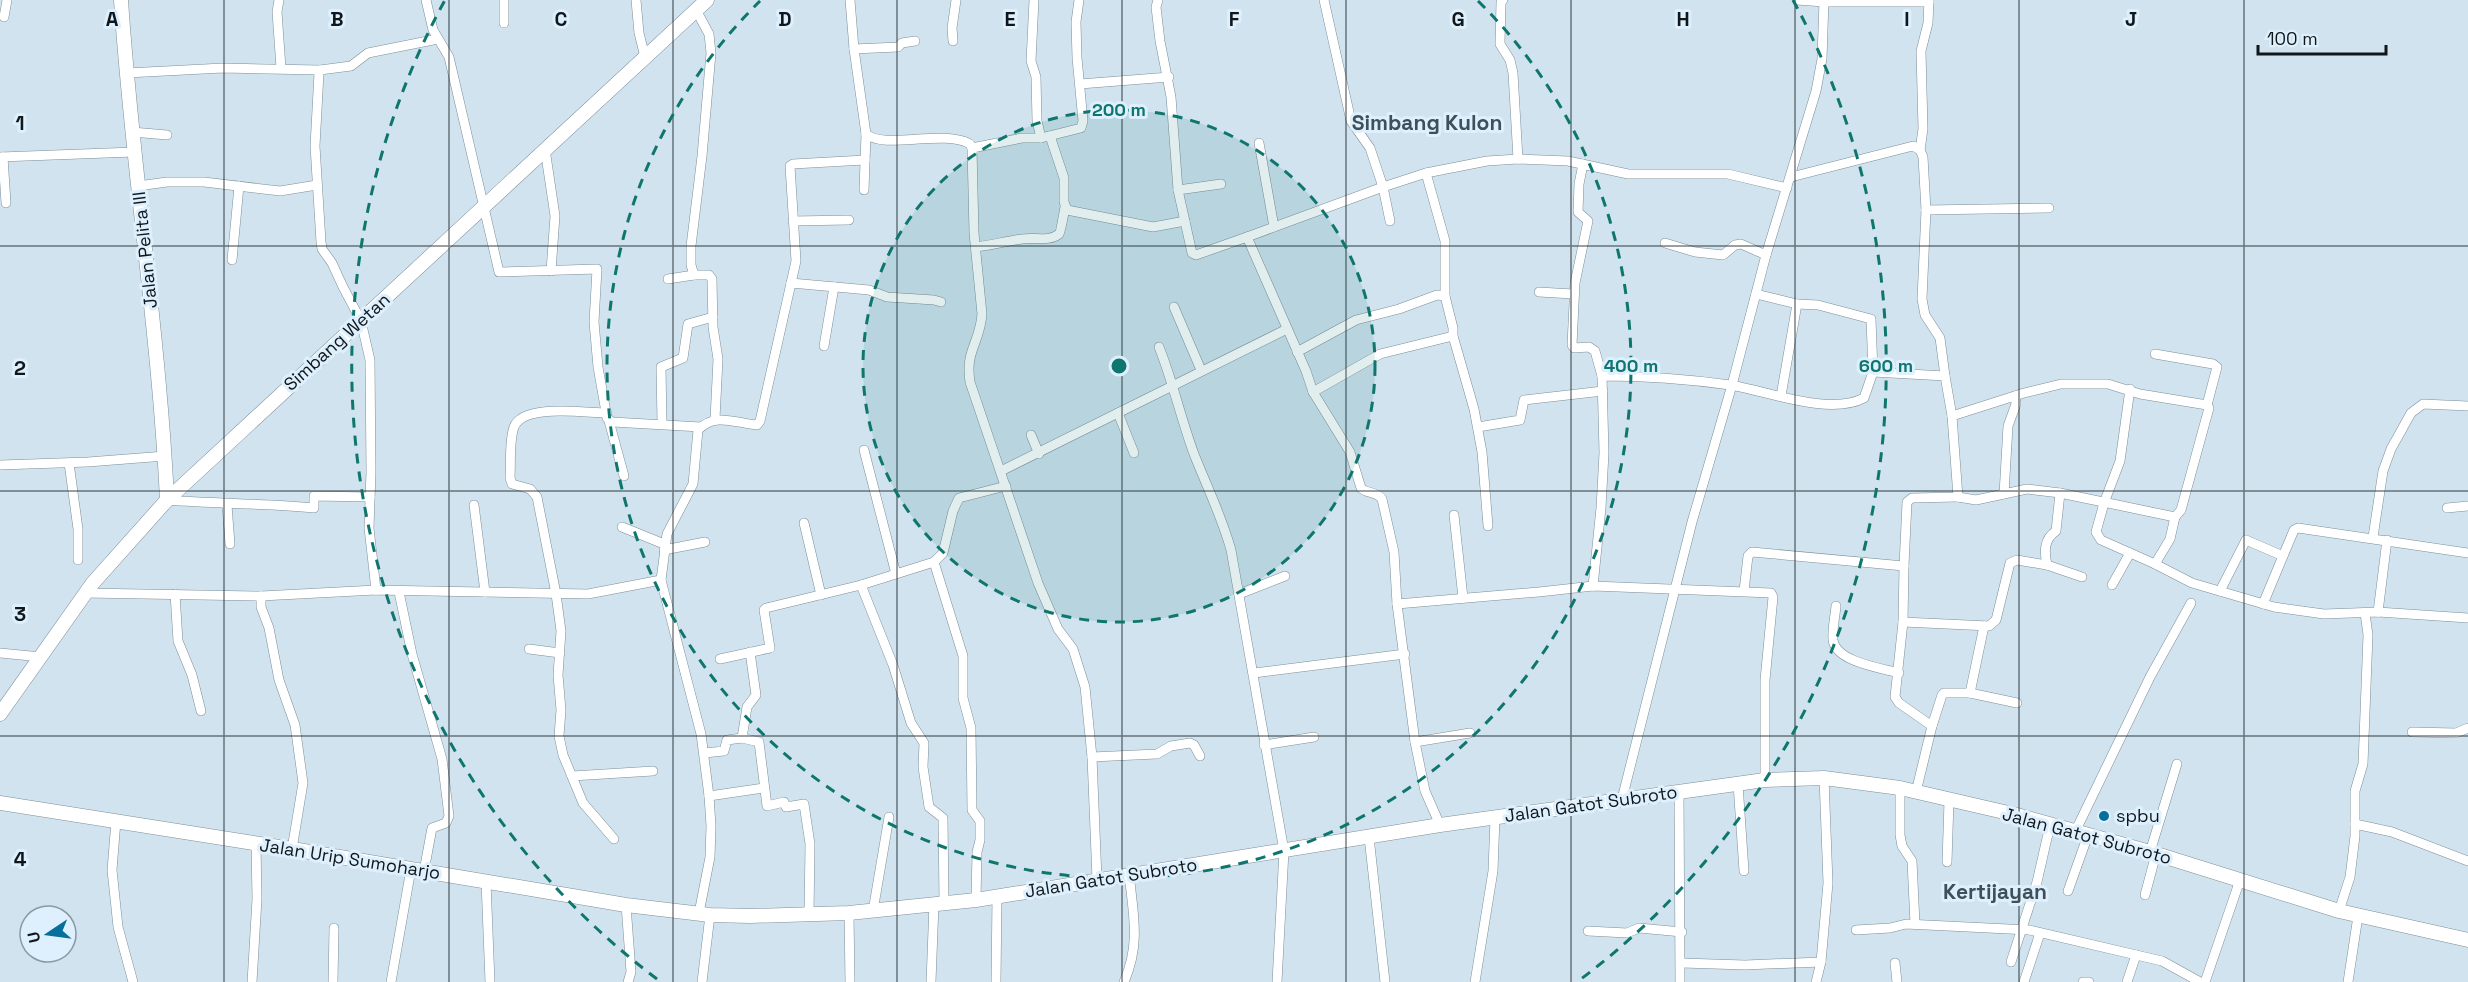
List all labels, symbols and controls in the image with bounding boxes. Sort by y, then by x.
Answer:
text: A [106,6,119,32]
text: B [330,6,344,32]
text: C [555,6,568,32]
text: D [778,6,792,32]
text: E [1004,6,1016,32]
text: F [1229,6,1240,32]
text: G [1451,6,1465,32]
text: H [1676,6,1690,32]
text: I [1904,6,1910,32]
text: J [2125,6,2137,32]
scale bar [2258,18,2386,56]
text: 100 m [2267,27,2318,50]
text: 200 m [1092,98,1146,121]
district label: Simbang Kulon [1352,109,1502,136]
text: 1 [15,110,25,136]
street label: Jalan Pelita III [127,190,162,310]
street label: Simbang Wetan [279,288,395,395]
text: 400 m [1604,354,1658,377]
text: 600 m [1859,354,1913,377]
text: 2 [14,355,26,381]
centre of rings [1109,356,1129,376]
text: 3 [14,601,26,627]
street label: Jalan Gatot Subroto [1503,780,1679,827]
street label: Jalan Gatot Subroto [2000,802,2174,869]
place label: spbu [2116,804,2160,827]
marker: spbu [2097,809,2111,823]
street label: Jalan Urip Sumoharjo [258,833,442,884]
text: 4 [14,846,27,872]
street label: Jalan Gatot Subroto [1023,853,1199,902]
district label: Kertijayan [1943,878,2047,905]
north arrow [18,904,78,964]
text: U [22,930,45,945]

